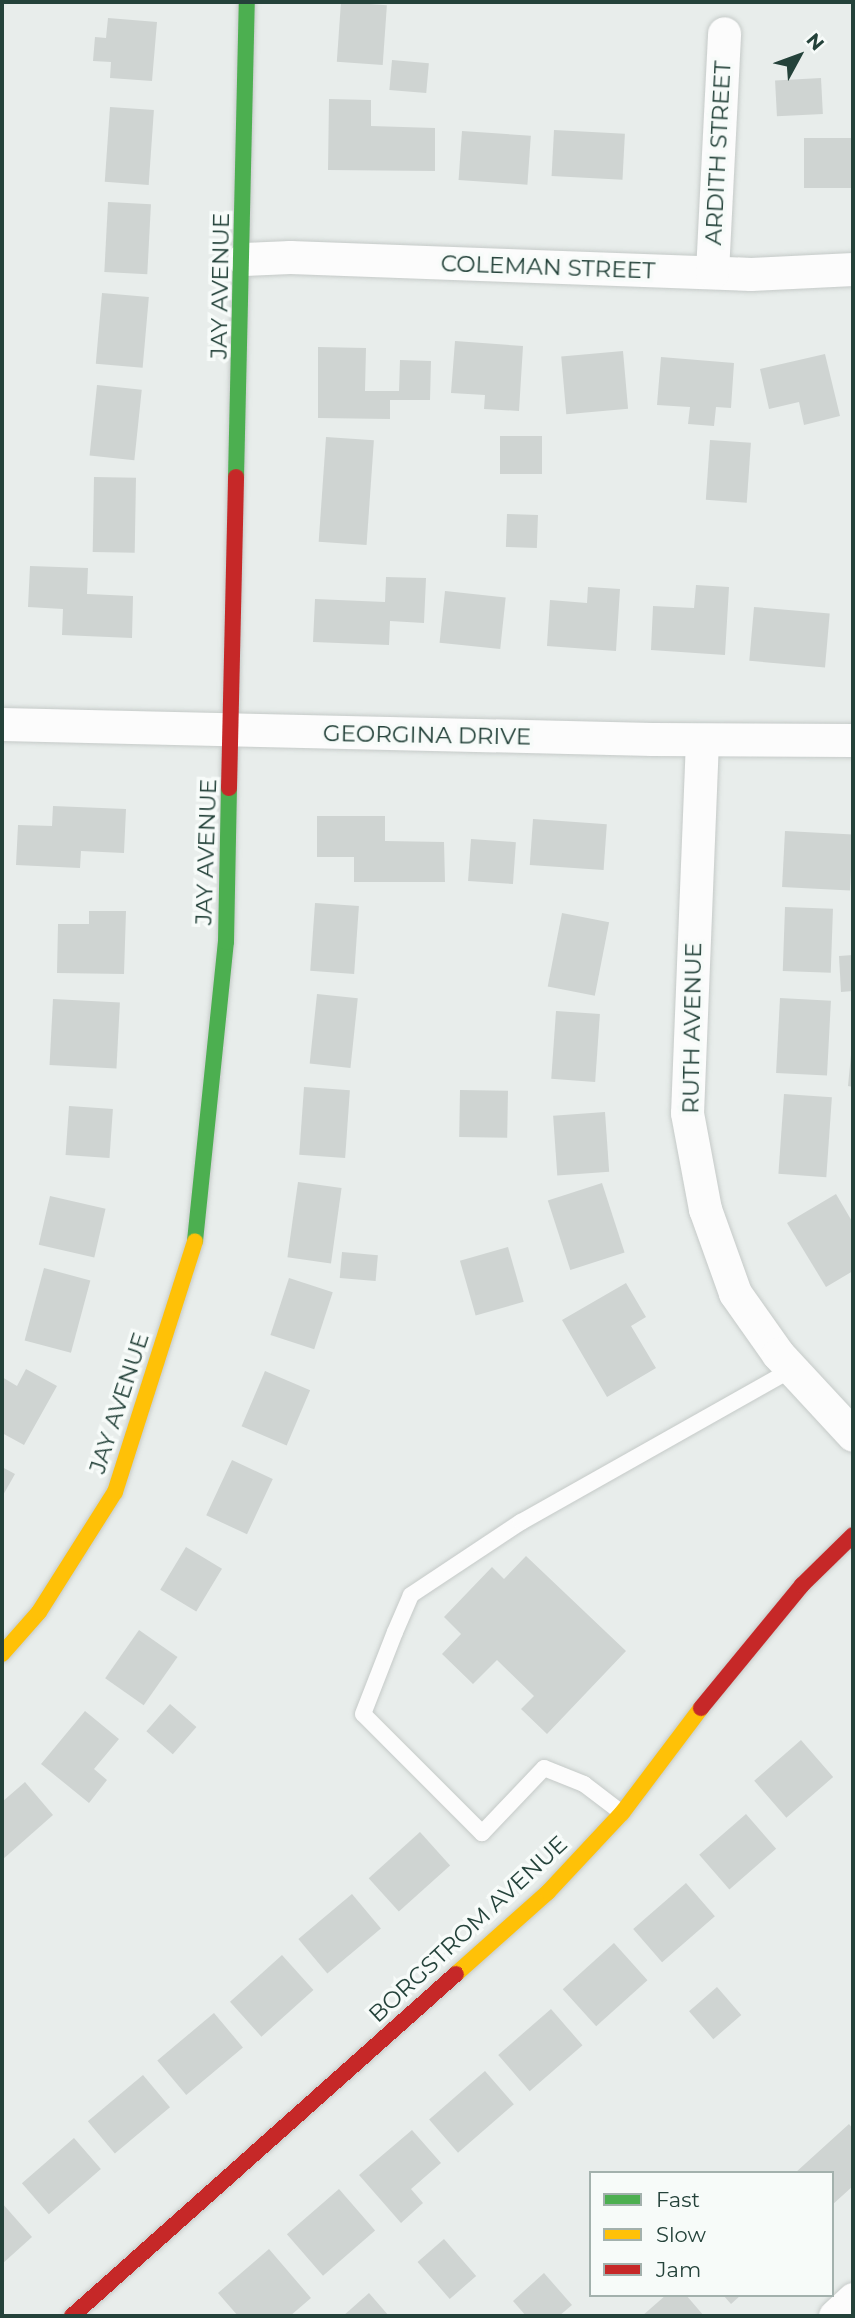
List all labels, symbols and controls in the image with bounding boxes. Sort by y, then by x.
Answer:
north arrow [764,21,834,91]
text: N [802,29,829,55]
street label: ARDITH STREET [699,60,737,246]
street label: JAY AVENUE [205,213,235,359]
street label: COLEMAN STREET [440,249,656,285]
street label: GEORGINA DRIVE [323,719,531,751]
street label: JAY AVENUE [190,778,222,926]
street label: RUTH AVENUE [677,942,707,1114]
street label: JAY AVENUE [83,1329,155,1477]
street label: BORGSTROM AVENUE [363,1830,573,2028]
legend [589,2171,834,2297]
text: Fast [656,2187,700,2212]
text: Slow [656,2222,706,2247]
text: Jam [656,2257,701,2282]

